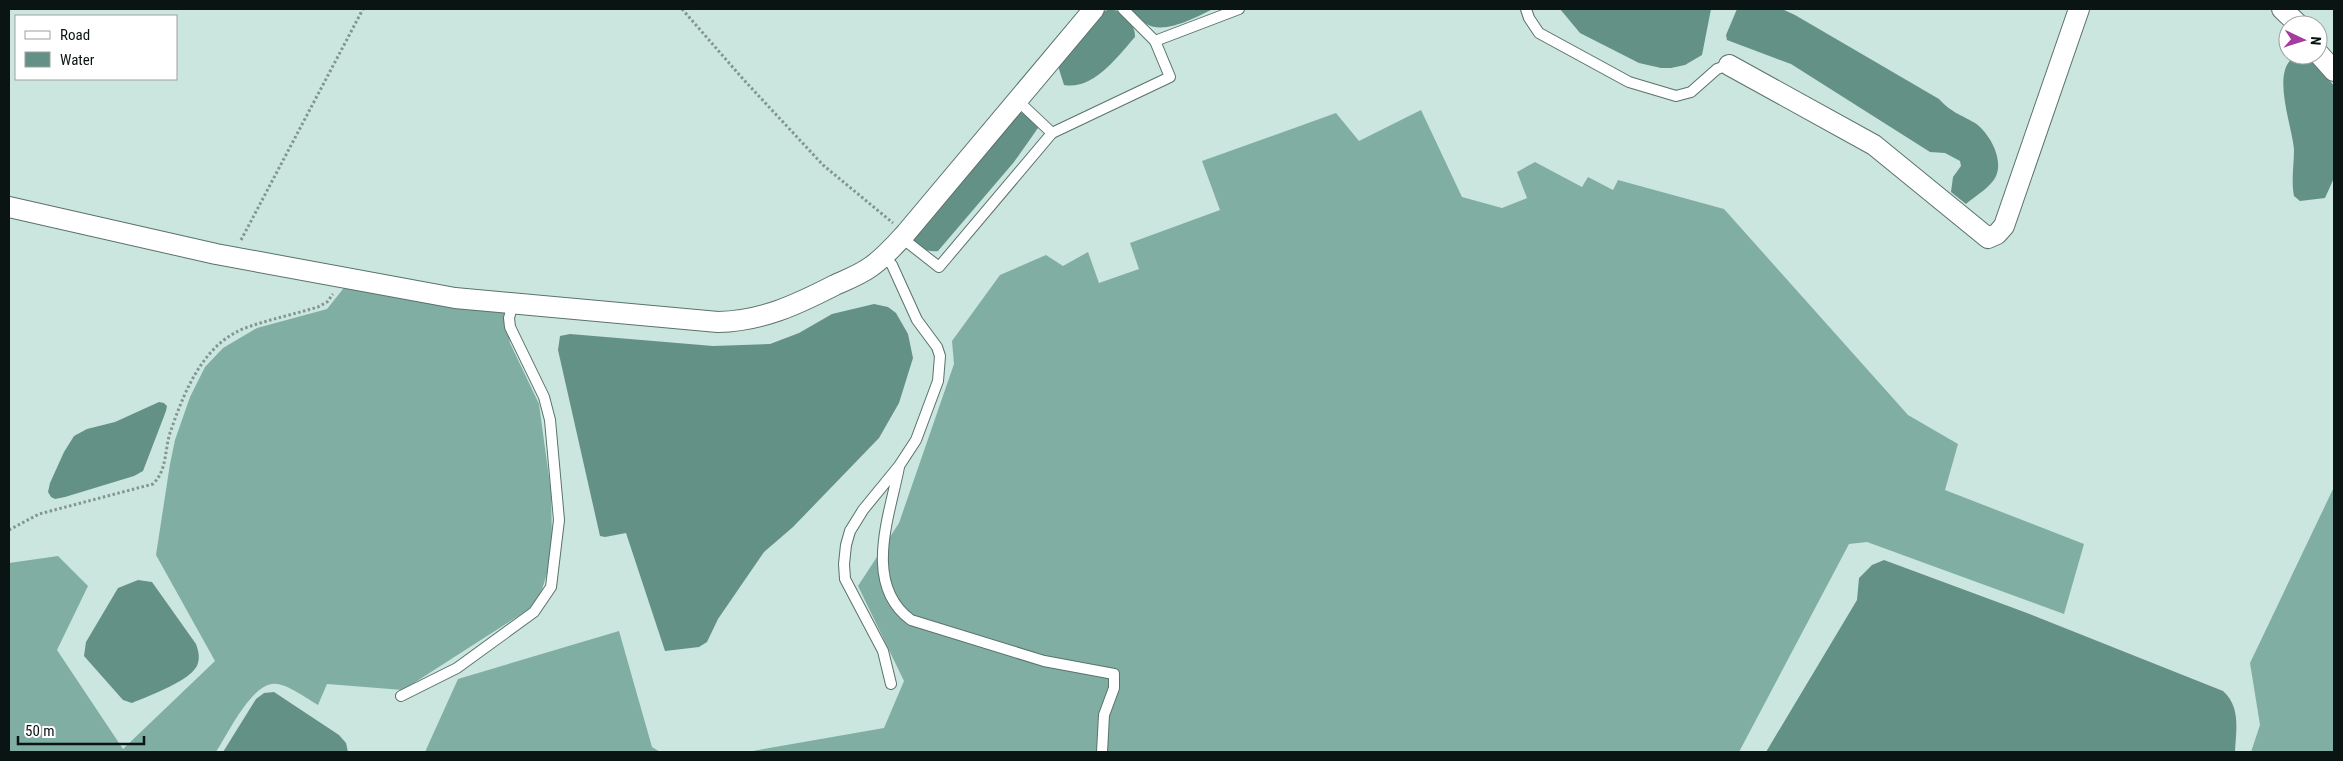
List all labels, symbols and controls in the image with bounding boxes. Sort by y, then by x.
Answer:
legend [15,15,178,80]
north arrow [2278,15,2328,65]
text: Road [60,26,90,44]
text: N [2308,36,2324,46]
text: Water [60,51,95,69]
scale bar [18,714,144,746]
text: 50 m [25,722,55,740]

